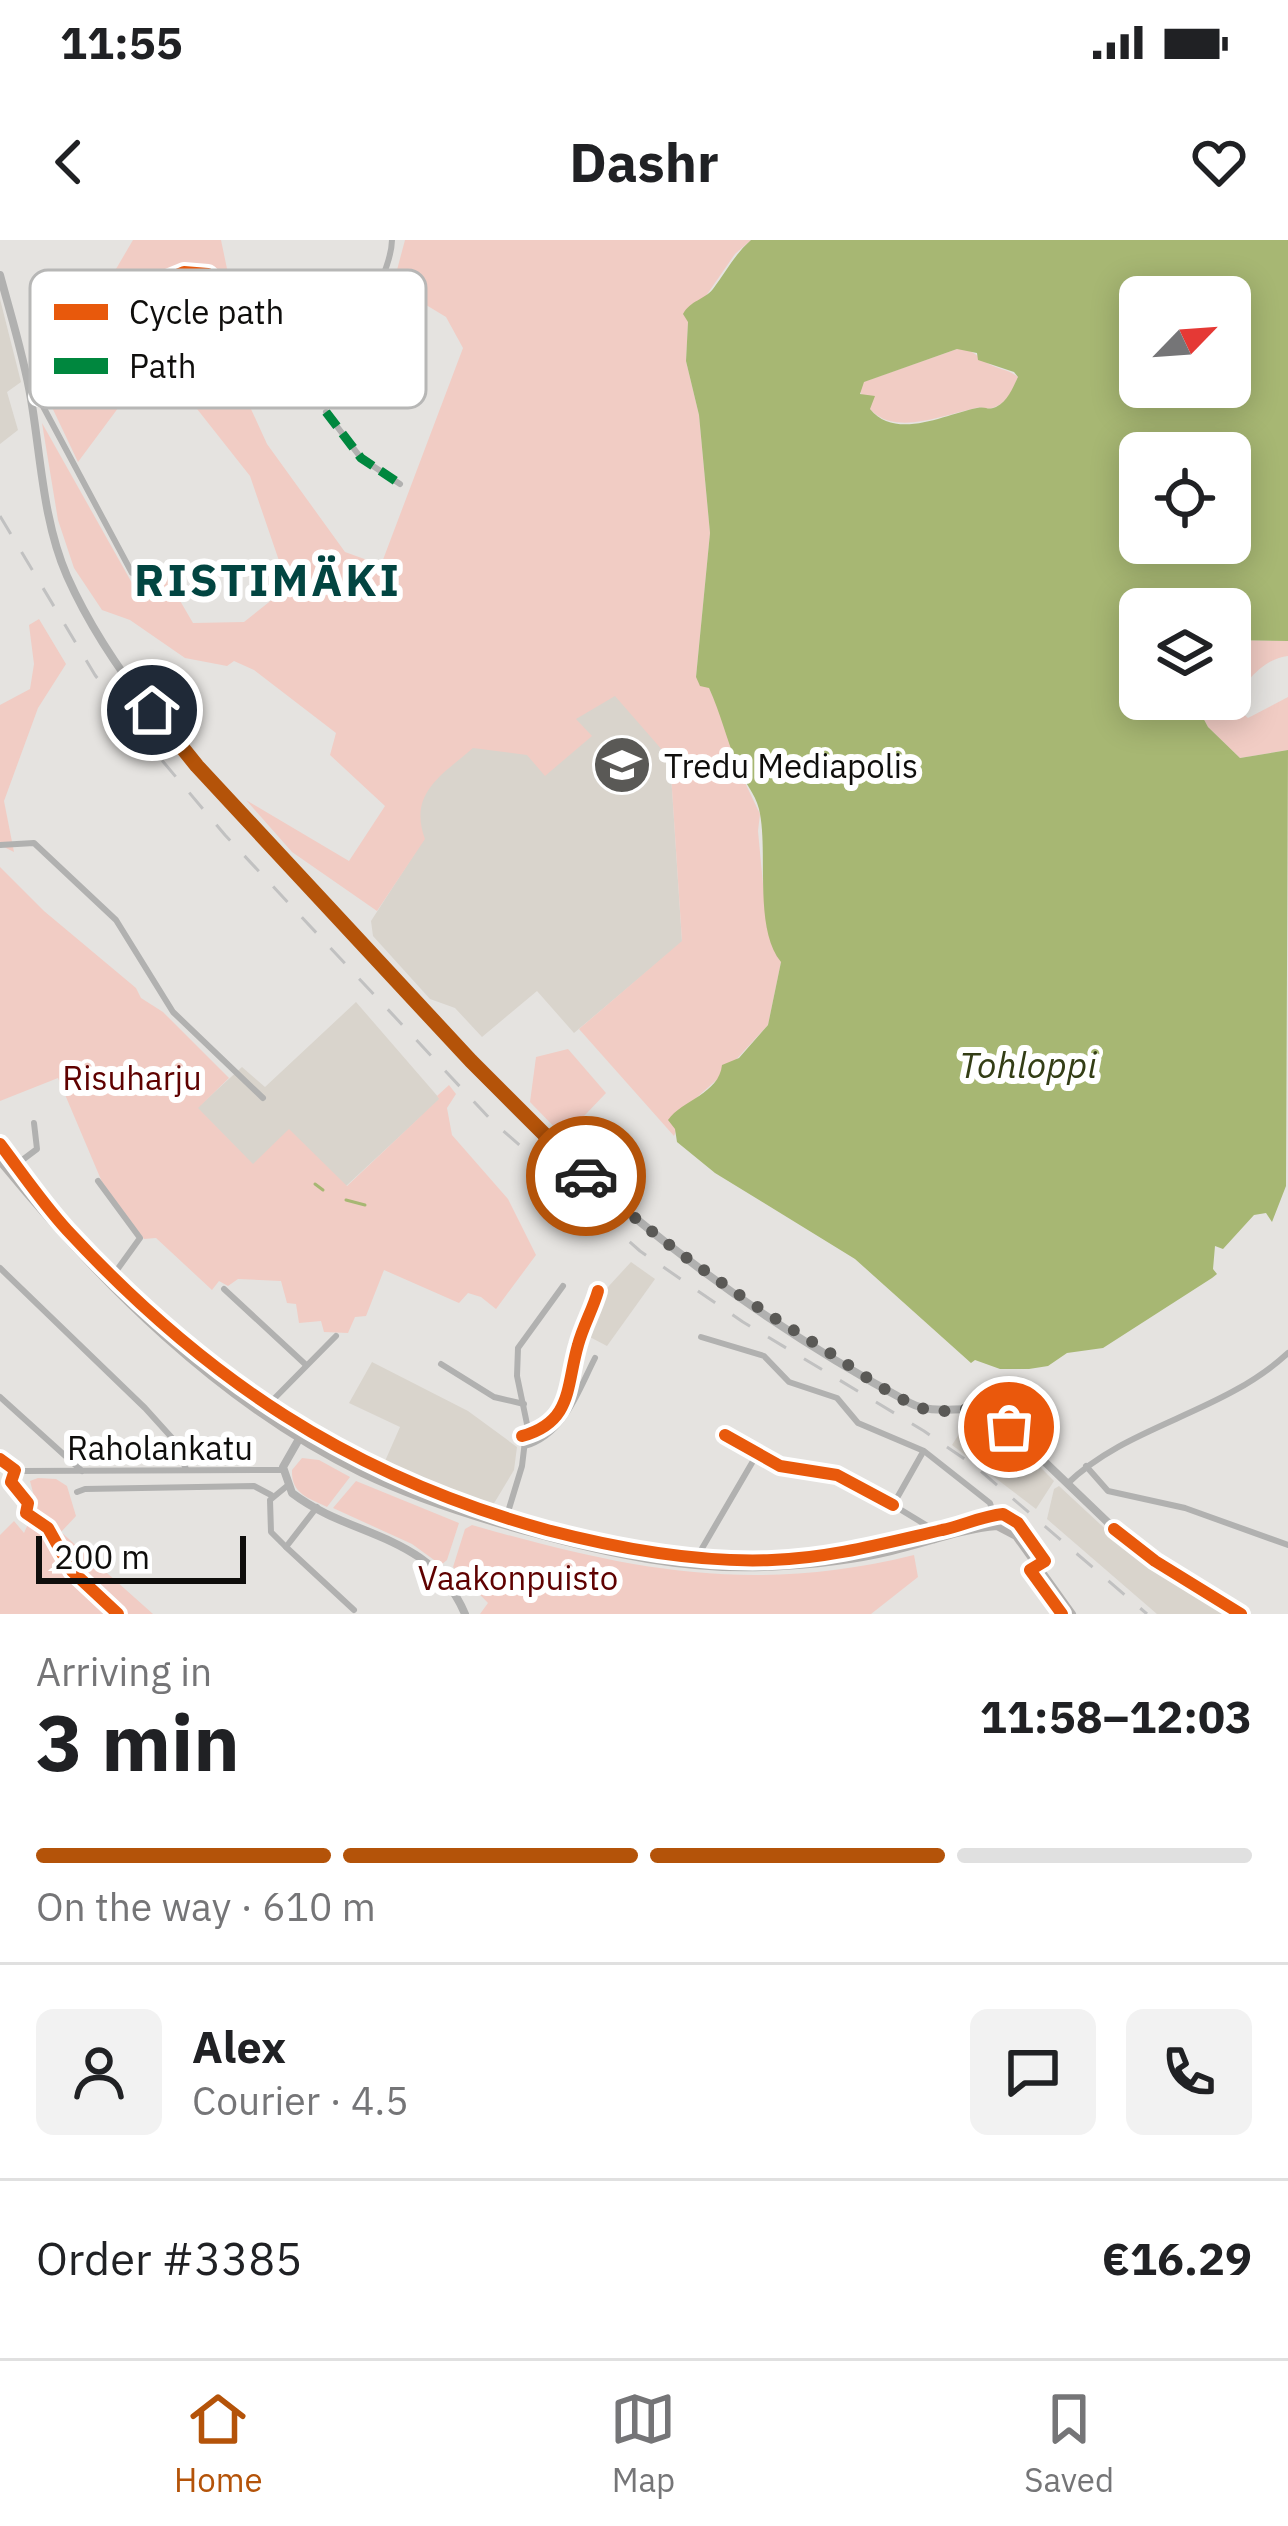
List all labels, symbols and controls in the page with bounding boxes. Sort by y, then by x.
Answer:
text: 11:55 [60,13,183,71]
text: Dashr [569,127,719,197]
icon: back [36,129,102,195]
icon: heart [1186,129,1252,195]
legend [30,270,426,408]
north arrow [1119,276,1251,408]
map controls [1119,276,1251,720]
text: Cycle path [129,290,284,333]
text: Path [129,344,197,387]
button: locate [1119,432,1251,564]
district label: RISTIMÄKI [134,550,402,608]
button: layers [1119,588,1251,720]
pin [101,659,203,761]
icon: home [119,677,185,743]
school or university icon: Tredu Mediapolis [591,734,653,796]
place label: Tredu Mediapolis [664,744,918,787]
water label: Tohloppi [959,1041,1097,1088]
park label: Risuharju [62,1056,202,1099]
courier [526,1116,646,1236]
icon: car [553,1143,619,1209]
pin [958,1376,1060,1478]
icon: bag [976,1394,1042,1460]
street label: Raholankatu [67,1426,253,1469]
scale bar [36,1530,246,1583]
text: 200 m [54,1535,150,1578]
park label: Vaakonpuisto [418,1556,618,1599]
text: Arriving in [36,1646,212,1697]
text: 11:58–12:03 [980,1687,1252,1745]
text: 3 min [36,1691,240,1792]
text: On the way · 610 m [36,1881,376,1932]
button: person [36,2009,162,2135]
button: chat [970,2009,1096,2135]
button: phone [1126,2009,1252,2135]
text: Alex [192,2017,286,2075]
text: Courier · 4.5 [192,2075,409,2126]
text: Order #3385 [36,2229,302,2287]
text: €16.29 [1102,2229,1252,2287]
tab: Home [174,2386,263,2501]
tab: Map [610,2386,676,2501]
tab: Saved [1024,2386,1114,2501]

